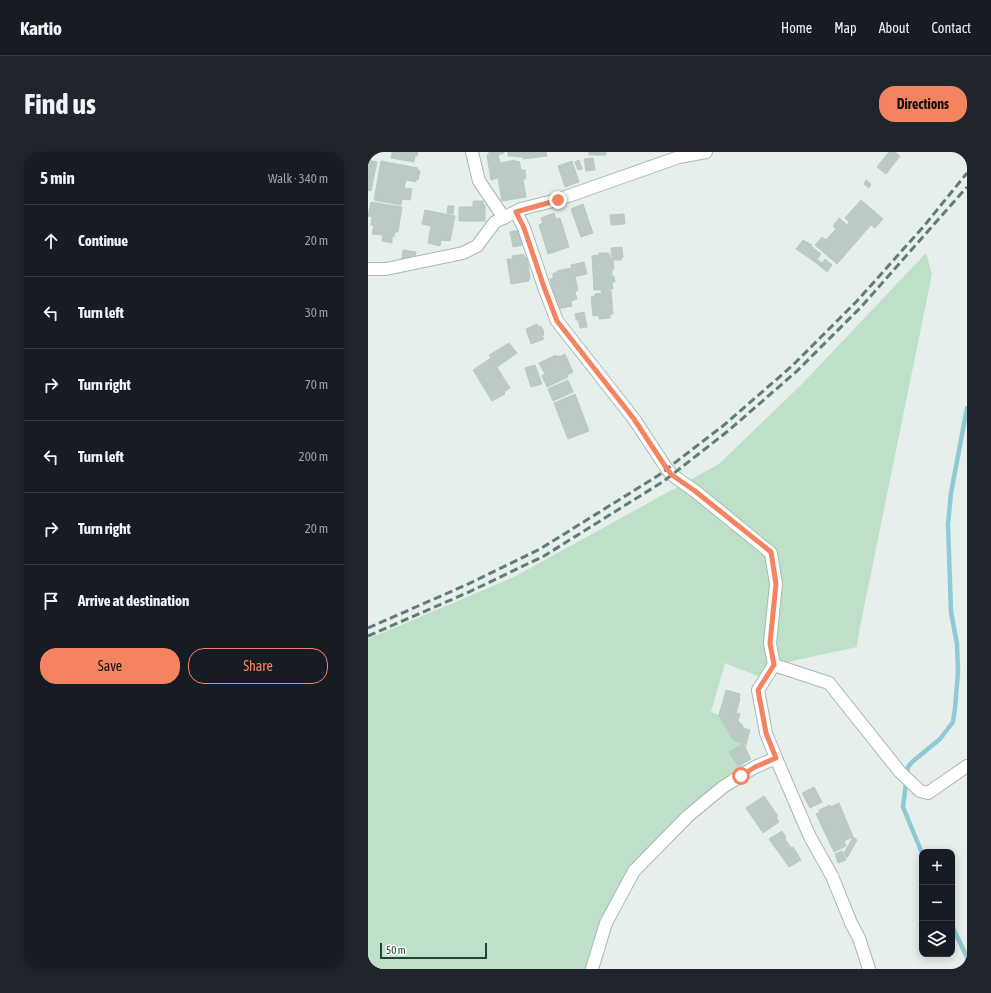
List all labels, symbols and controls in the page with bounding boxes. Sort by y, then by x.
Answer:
text: Kartio [20,17,62,39]
text: Home [781,20,812,36]
text: Map [834,20,857,36]
text: About [879,20,910,36]
text: Contact [932,20,971,36]
button: Directions [879,86,967,122]
text: Find us [24,88,96,120]
text: 5 min [40,168,75,188]
text: Walk · 340 m [268,171,328,186]
route end [549,191,567,209]
icon: ahead [40,230,62,252]
text: Continue [78,232,128,249]
text: 20 m [305,233,328,248]
icon: left [40,302,62,324]
text: Turn left [78,304,124,321]
text: 30 m [305,305,328,320]
icon: right [40,374,62,396]
text: Turn right [78,376,131,393]
text: 70 m [305,377,328,392]
icon: left [40,446,62,468]
text: Turn left [78,448,124,465]
text: 200 m [299,449,328,464]
icon: right [40,518,62,540]
text: Turn right [78,520,131,537]
text: 20 m [305,521,328,536]
icon: arrive [40,590,62,612]
text: Arrive at destination [78,592,189,609]
button: Save [40,648,180,684]
button: Share [188,648,328,684]
route start [732,767,750,785]
map controls [919,849,955,957]
button: + [919,849,955,885]
button: − [919,885,955,921]
button: layers [919,921,955,957]
scale bar [380,941,487,960]
text: 50 m [386,944,406,956]

